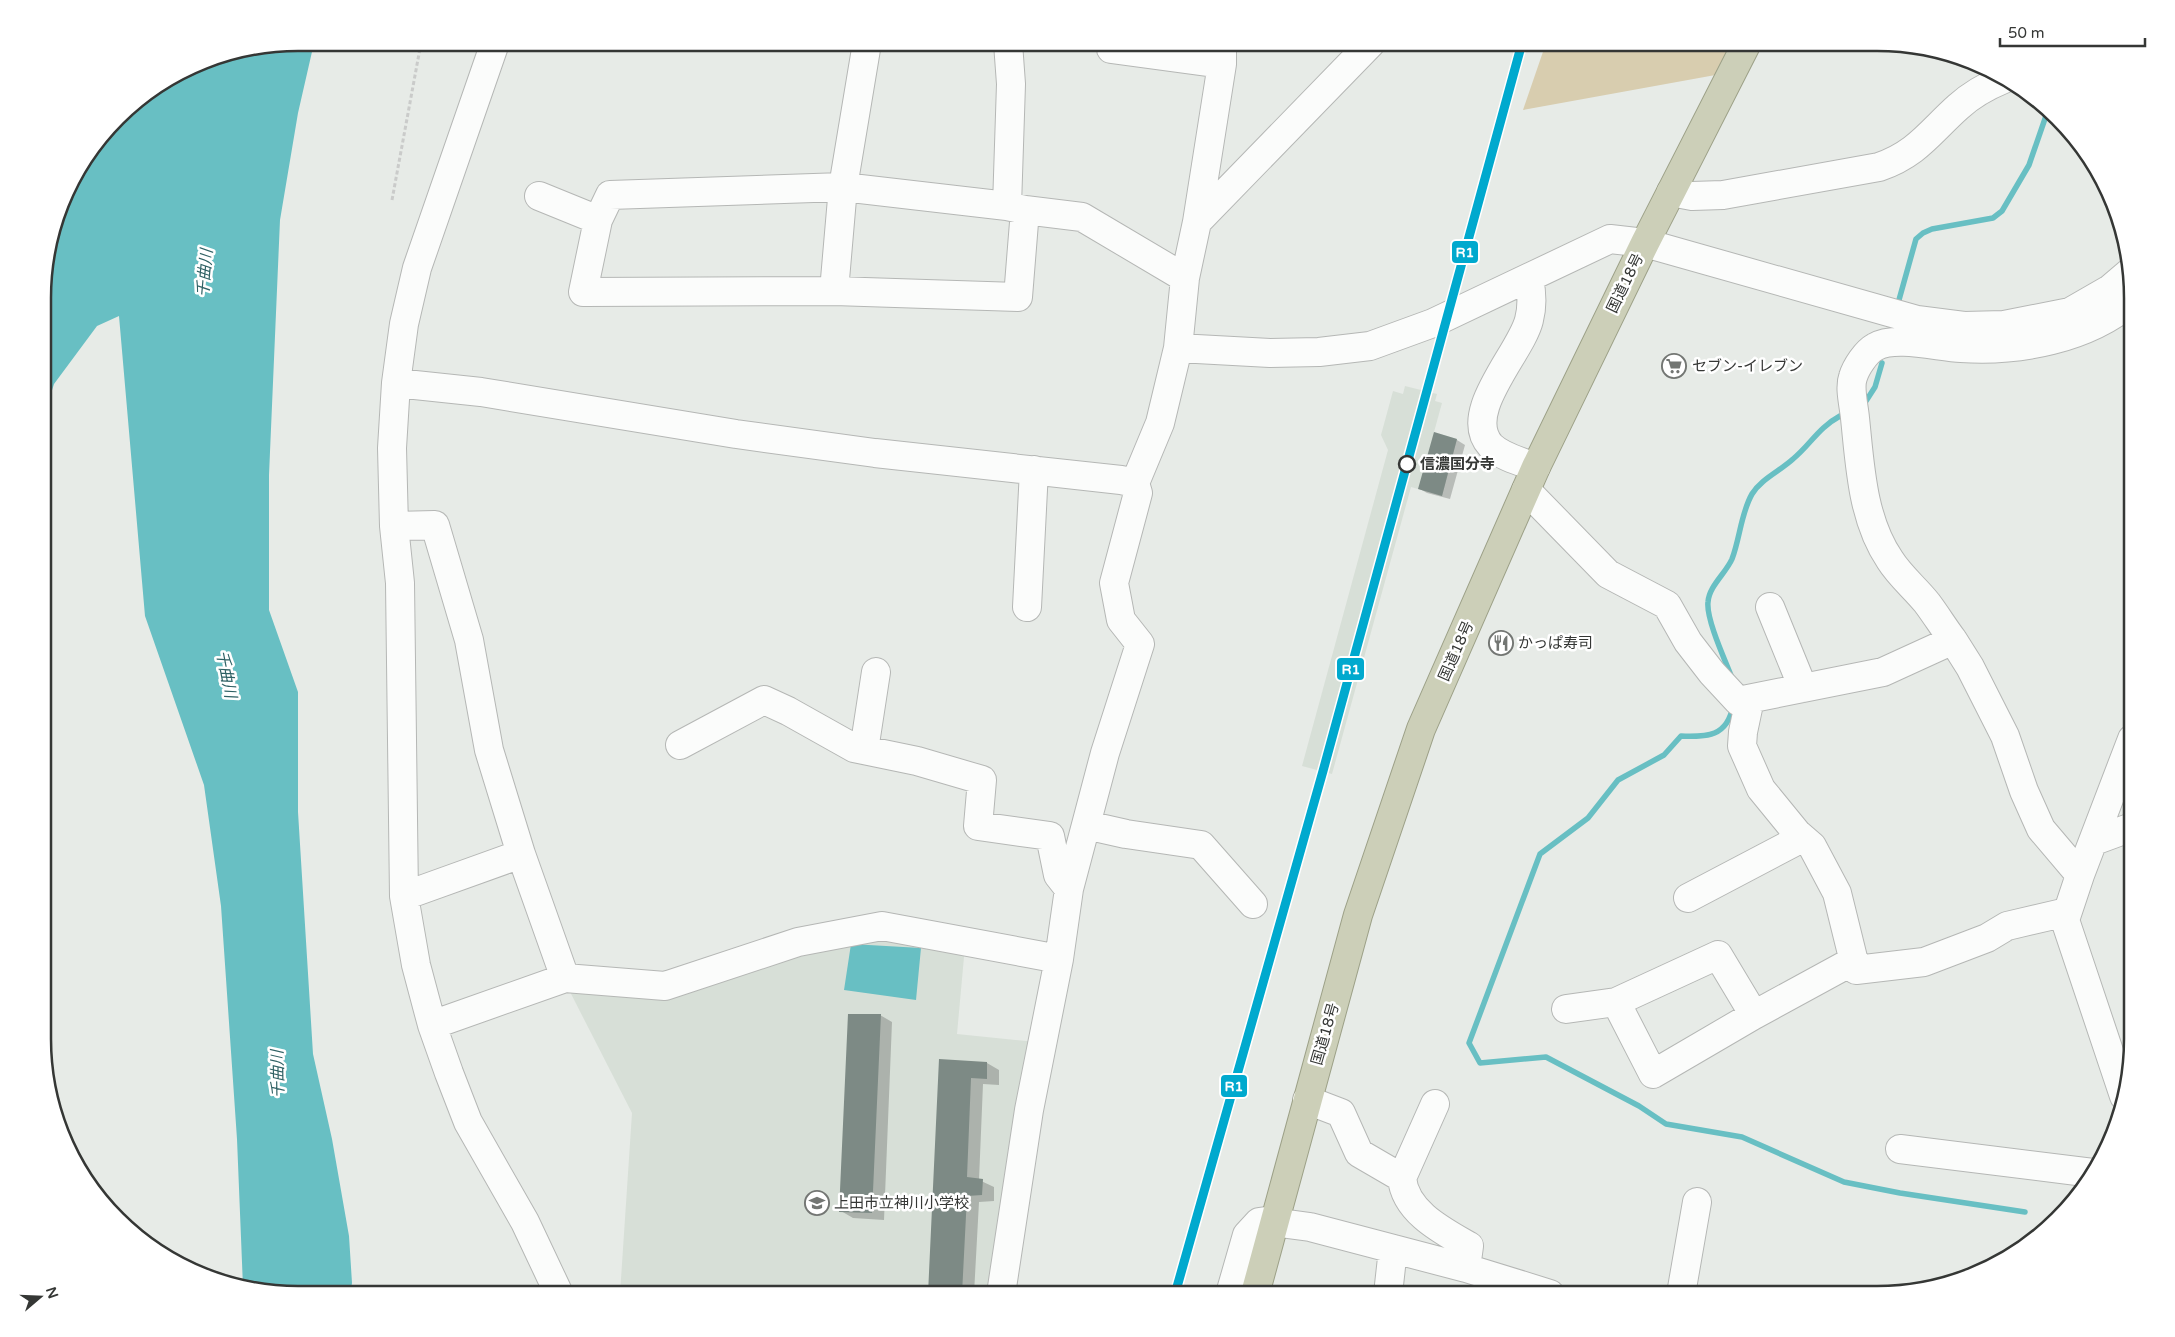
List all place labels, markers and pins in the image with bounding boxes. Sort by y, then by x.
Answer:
supermarket icon: セブン-イレブン [1661,353,1687,379]
place label: セブン-イレブン [1692,357,1803,375]
marker: 信濃国分寺 [1398,455,1416,473]
place label: 信濃国分寺 [1420,455,1495,473]
restaurant icon: かっぱ寿司 [1488,630,1514,656]
place label: かっぱ寿司 [1518,634,1593,652]
school or university icon: 上田市立神川小学校 [804,1190,830,1216]
place label: 上田市立神川小学校 [834,1194,969,1212]

